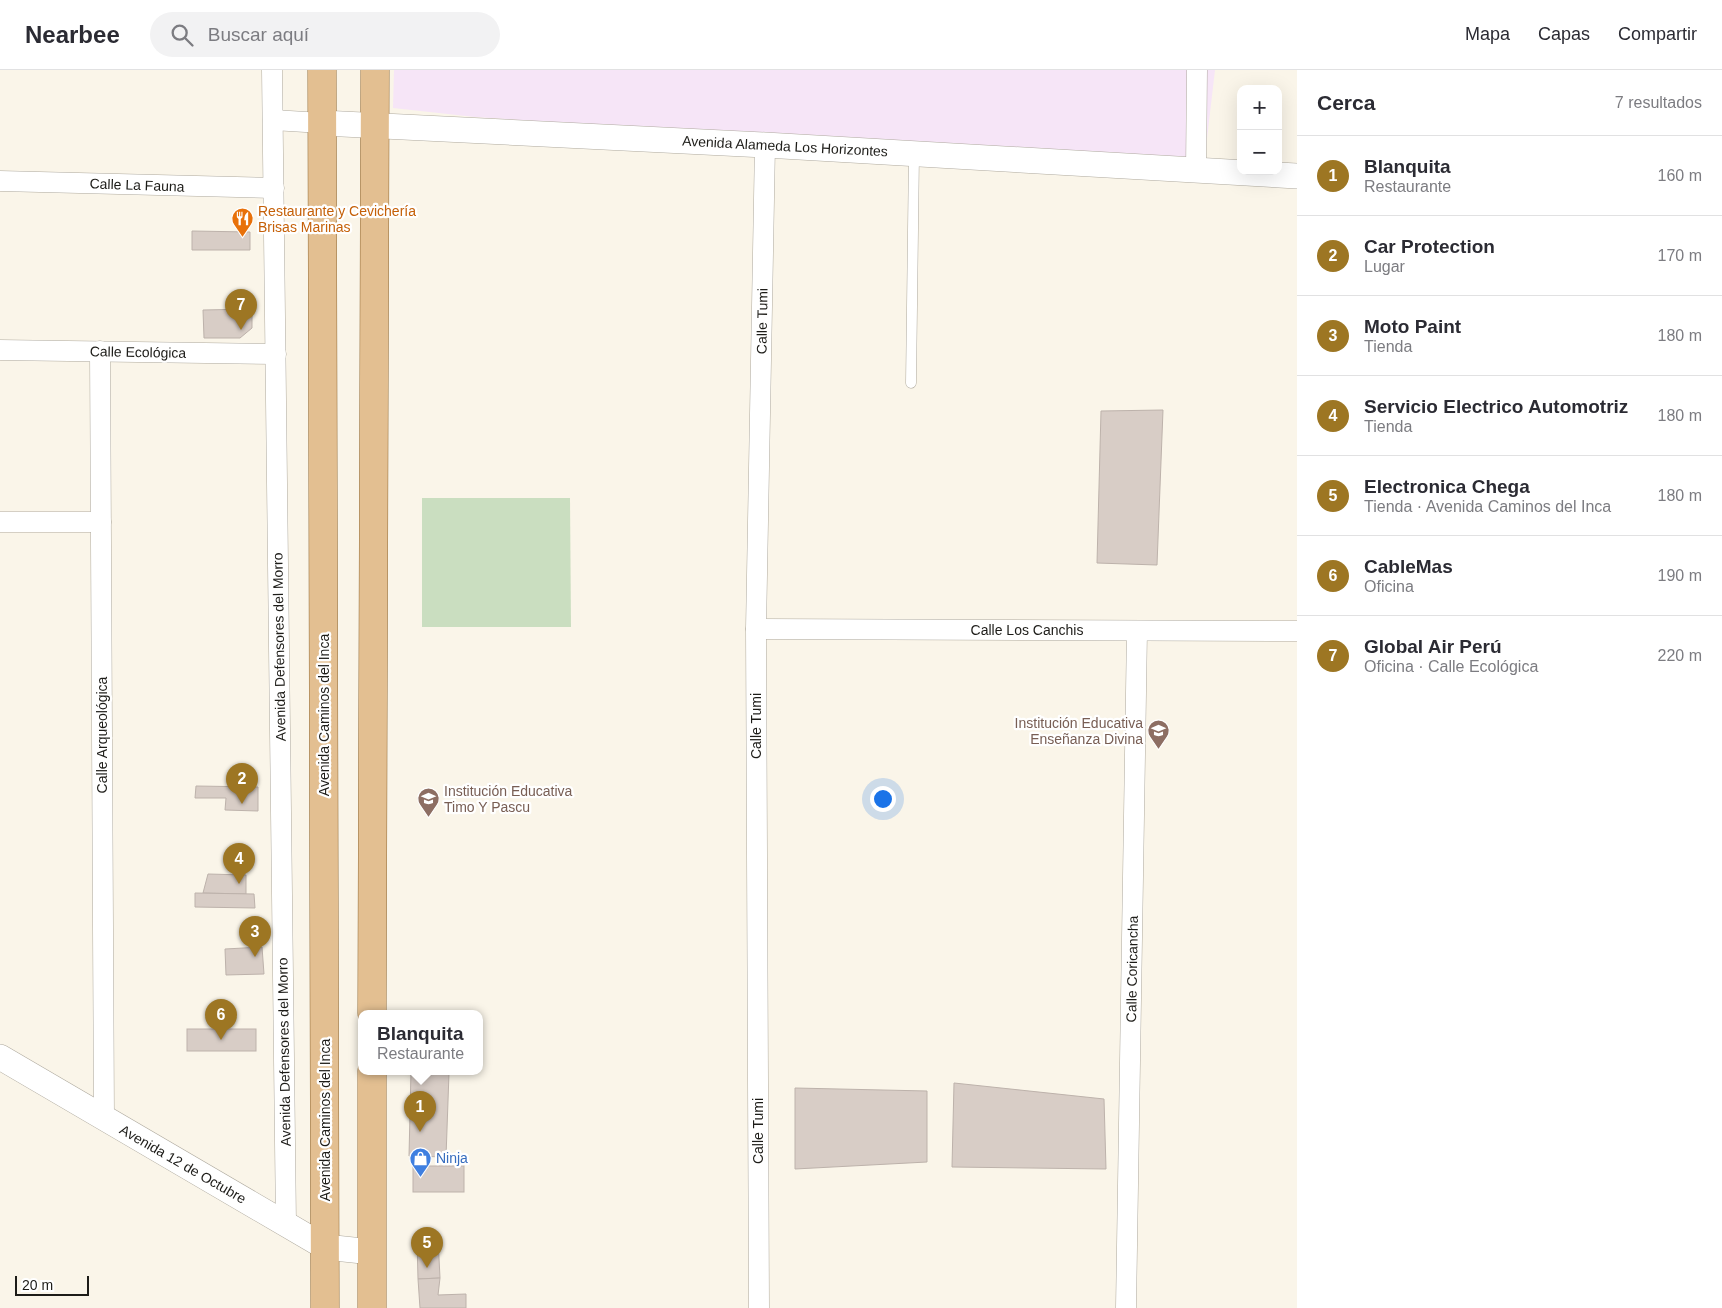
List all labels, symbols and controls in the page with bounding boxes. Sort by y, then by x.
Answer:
search box [150,12,500,57]
text: Nearbee [25,21,120,48]
icon: search [168,21,196,49]
text: Buscar aquí [208,24,309,45]
text: Mapa [1465,24,1510,44]
text: Capas [1538,24,1590,44]
text: Compartir [1618,24,1697,44]
map controls [1237,85,1282,175]
button: + [1237,85,1282,130]
text: Cerca [1317,91,1375,114]
text: 7 resultados [1615,94,1702,111]
button: − [1237,130,1282,175]
street label: Avenida Alameda Los Horizontes [682,133,888,159]
text: Blanquita [1364,156,1451,177]
text: 1 [1329,167,1337,184]
text: 160 m [1658,167,1702,184]
street label: Calle La Fauna [89,175,185,195]
text: Restaurante [1364,178,1451,195]
place label: Restaurante y Cevichería Brisas Marinas [258,203,416,235]
restaurant icon: Restaurante y Cevichería Brisas Marinas [230,207,254,238]
text: Car Protection [1364,236,1495,257]
text: 2 [1329,247,1337,264]
text: 170 m [1658,247,1702,264]
text: Lugar [1364,258,1405,275]
street label: Calle Tumi [753,288,771,354]
pin: 7 [225,289,257,330]
text: Moto Paint [1364,316,1461,337]
text: 3 [1329,327,1337,344]
text: 180 m [1658,327,1702,344]
text: Tienda [1364,338,1412,355]
street label: Calle Ecológica [90,343,187,361]
text: Servicio Electrico Automotriz [1364,396,1628,417]
text: 4 [1329,407,1337,424]
text: 180 m [1658,407,1702,424]
text: Tienda [1364,418,1412,435]
text: Electronica Chega [1364,476,1530,497]
text: 5 [1329,487,1337,504]
text: 180 m [1658,487,1702,504]
text: Tienda · Avenida Caminos del Inca [1364,498,1611,515]
street label: Avenida Defensores del Morro [269,552,289,742]
text: CableMas [1364,556,1453,577]
text: 6 [1329,567,1337,584]
text: 190 m [1658,567,1702,584]
text: Oficina [1364,578,1414,595]
street label: Calle Los Canchis [971,622,1083,638]
street label: Avenida Caminos del Inca [316,634,332,796]
text: Global Air Perú [1364,636,1502,657]
text: 7 [1329,647,1337,664]
text: 220 m [1658,647,1702,664]
text: Oficina · Calle Ecológica [1364,658,1538,675]
street label: Calle Arqueológica [94,676,110,793]
street label: Calle Tumi [748,693,764,759]
place label: Institución Educativa Enseñanza Divina [1015,715,1143,747]
school or university icon: Institución Educativa Enseñanza Divina [1147,719,1171,750]
pin: 2 [226,763,258,804]
place label: Institución Educativa Timo Y Pascu [444,783,573,815]
your location [870,786,896,812]
school or university icon: Institución Educativa Timo Y Pascu [416,787,440,818]
pin: 4 [223,843,255,884]
street label: Calle Coricancha [1123,915,1141,1022]
pin: 3 [239,916,271,957]
street label: Avenida Defensores del Morro [274,957,294,1147]
pin: 6 [205,999,237,1040]
popup [358,1010,483,1075]
text: Blanquita [377,1023,463,1044]
street label: Avenida Caminos del Inca [317,1039,333,1201]
text: Restaurante [377,1045,464,1062]
pin: 1 [404,1091,436,1132]
street label: Calle Tumi [750,1098,766,1164]
street label: Avenida 12 de Octubre [117,1121,249,1207]
shop icon: Ninja [408,1146,432,1177]
place label: Ninja [436,1150,468,1166]
pin: 5 [411,1227,443,1268]
scale bar [15,1273,89,1296]
text: 20 m [22,1277,53,1293]

